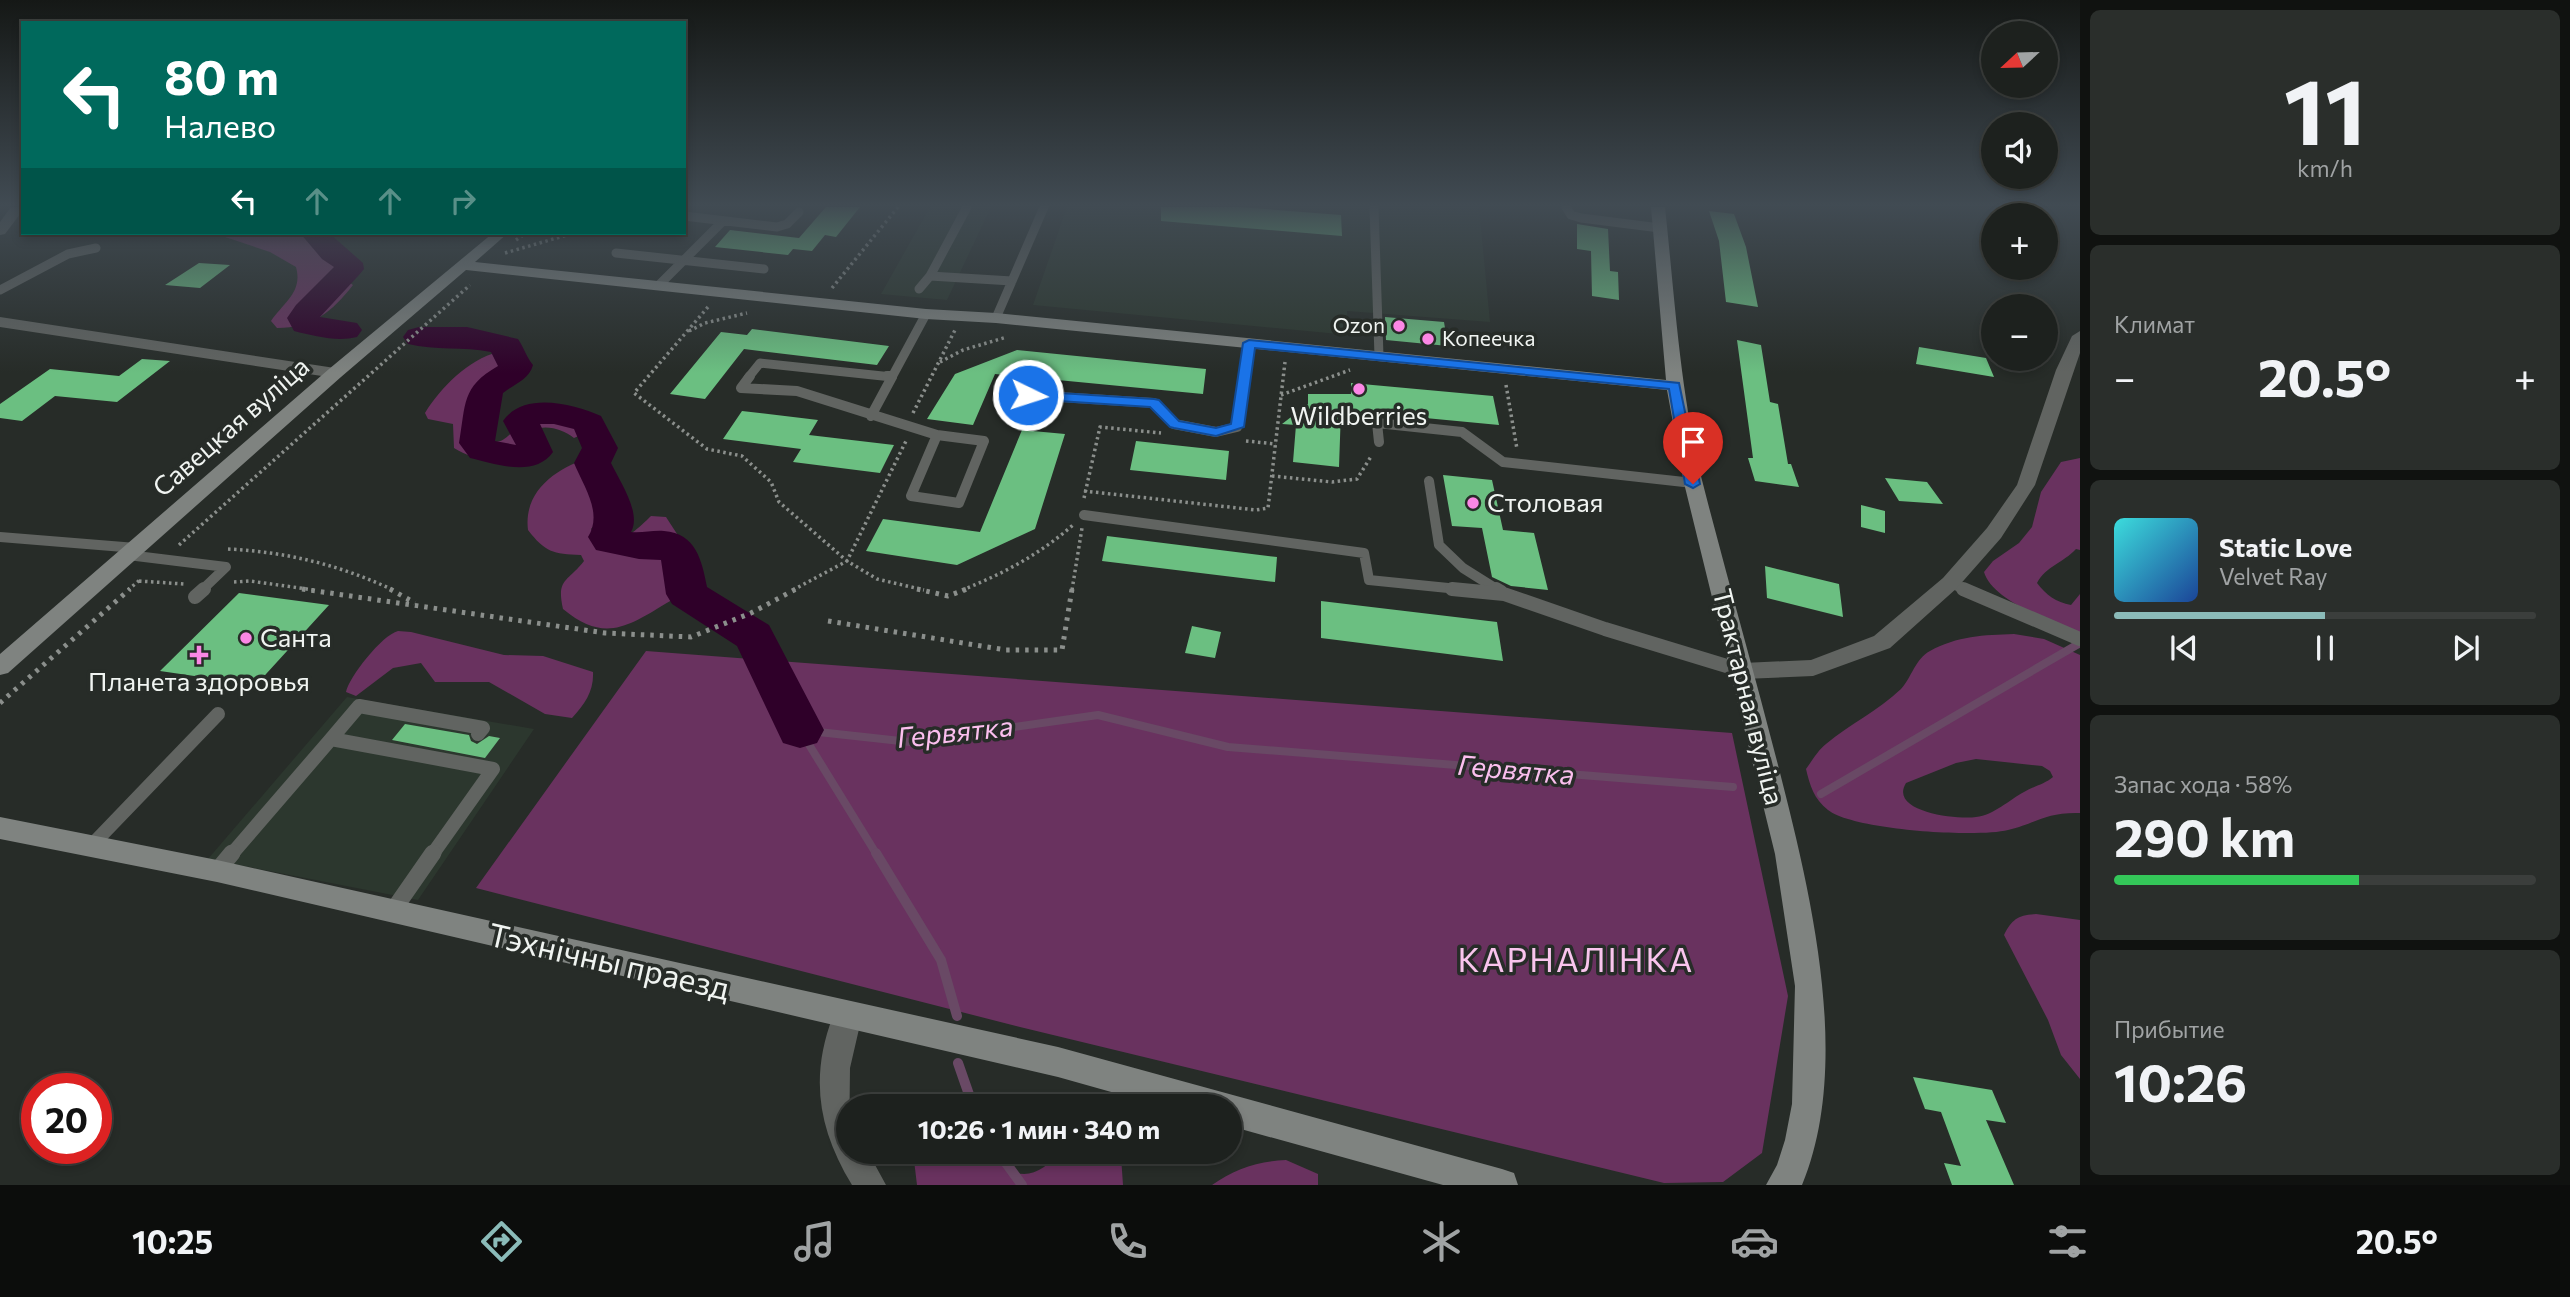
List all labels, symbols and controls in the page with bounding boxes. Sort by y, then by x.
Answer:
north arrow [1981,21,2058,98]
map controls [1981,21,2058,371]
text: 80 m [164,45,279,105]
icon: left [49,49,140,140]
text: 11 [2284,52,2366,164]
text: Налево [164,105,276,145]
button: sound [1981,112,2058,189]
text: km/h [2297,154,2353,182]
icon: left [225,182,263,220]
icon: ahead [298,182,336,220]
icon: ahead [371,182,409,220]
icon: right [444,182,482,220]
button: + [1981,203,2058,280]
button: − [1981,294,2058,371]
text: Климат [2114,310,2195,338]
place label: Ozon [1333,312,1385,337]
marker: Ozon [1391,318,1407,334]
place label: Копеечка [1442,325,1535,350]
marker: Копеечка [1420,331,1436,347]
text: 20.5° [2258,344,2391,408]
street label: Савецкая вуліца [146,350,314,502]
text: − [2114,353,2136,400]
text: + [2514,353,2536,400]
position arrow [991,358,1065,432]
marker: Wildberries [1351,381,1367,397]
place label: Wildberries [1291,399,1427,430]
pin [1663,412,1723,484]
icon: arrive [1674,423,1712,461]
place label: Столовая [1487,486,1603,517]
marker: Столовая [1465,495,1481,511]
text: Static Love [2219,531,2352,562]
text: Velvet Ray [2219,562,2327,590]
street label: Трактарная вуліца [1708,585,1791,808]
place label: Санта [260,621,332,652]
icon: previous [2165,629,2203,667]
icon: pause [2306,629,2344,667]
icon: next [2447,629,2485,667]
marker: Санта [238,630,254,646]
marker: Планета здоровья [191,647,207,663]
place label: Планета здоровья [88,665,310,696]
water label: Гервятка [895,708,1015,754]
water label: Гервятка [1456,747,1576,791]
text: Запас хода · 58% [2114,770,2292,798]
text: 290 km [2114,804,2295,868]
street label: Тэхнічны праезд [485,913,734,1007]
district label: КАРНАЛІНКА [1458,938,1694,979]
text: Прибытие [2114,1015,2225,1043]
text: 10:26 [2114,1049,2247,1113]
speed limit sign: 20 [21,1073,112,1164]
text: 10:26 · 1 мин · 340 m [918,1113,1160,1144]
icon: directions [477,1217,526,1266]
icon: music [790,1217,839,1266]
icon: phone [1103,1217,1152,1266]
icon: climate [1417,1217,1466,1266]
icon: car [1730,1217,1779,1266]
icon: filters [2043,1217,2092,1266]
text: 10:25 [132,1221,213,1261]
text: 20.5° [2356,1221,2438,1261]

